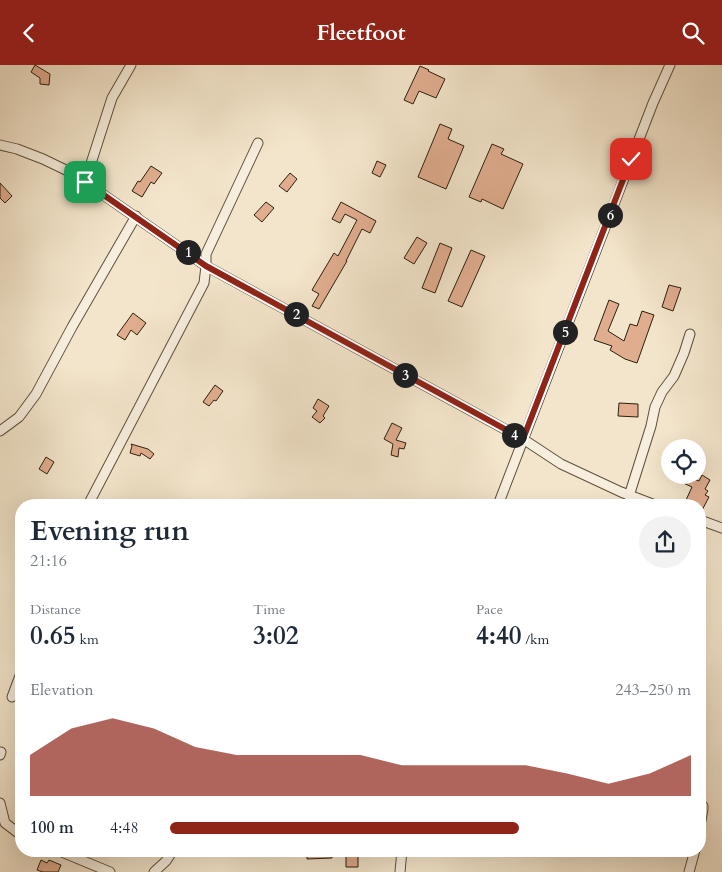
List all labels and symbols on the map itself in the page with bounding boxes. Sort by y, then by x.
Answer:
pin [610,138,652,180]
pin [64,161,106,203]
pin: 6 [598,203,622,227]
pin: 1 [176,239,200,265]
pin: 2 [284,301,308,327]
pin: 5 [552,319,578,345]
pin: 3 [392,363,418,387]
pin: 4 [502,423,526,447]

